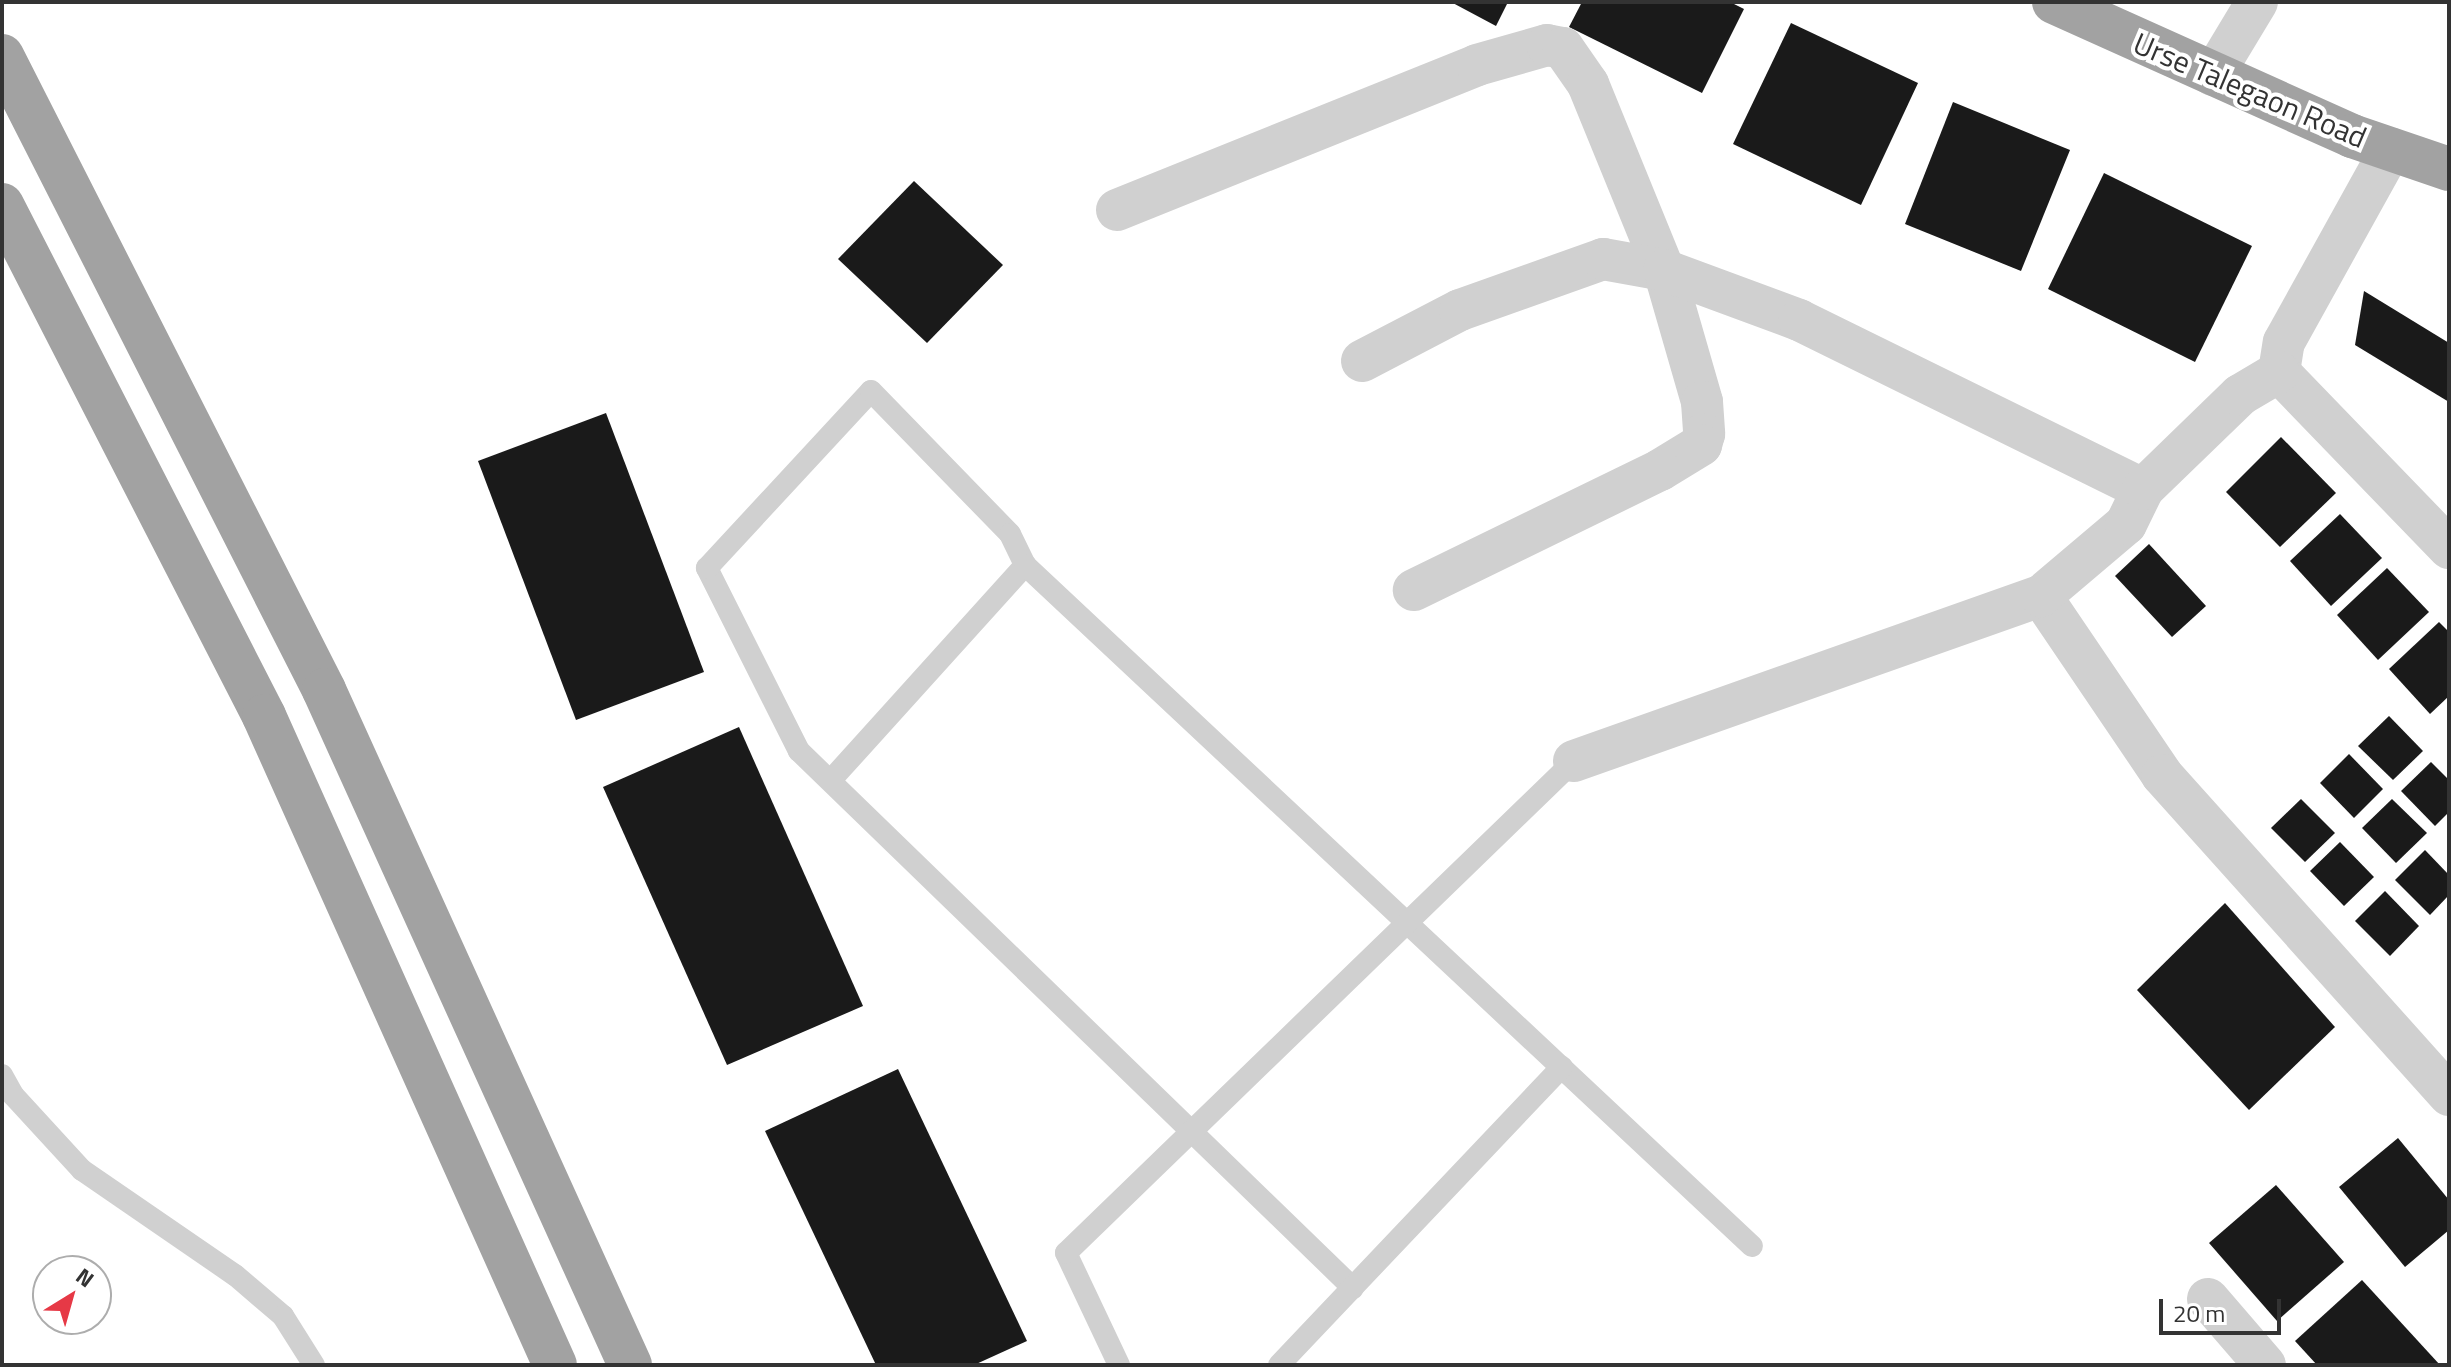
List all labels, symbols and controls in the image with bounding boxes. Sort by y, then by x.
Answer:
street label: Urse Talegaon Road [2128,25,2372,155]
north arrow [32,1255,112,1335]
text: N [69,1259,102,1296]
scale bar [2163,1283,2285,1333]
text: 20 m [2173,1295,2225,1331]

